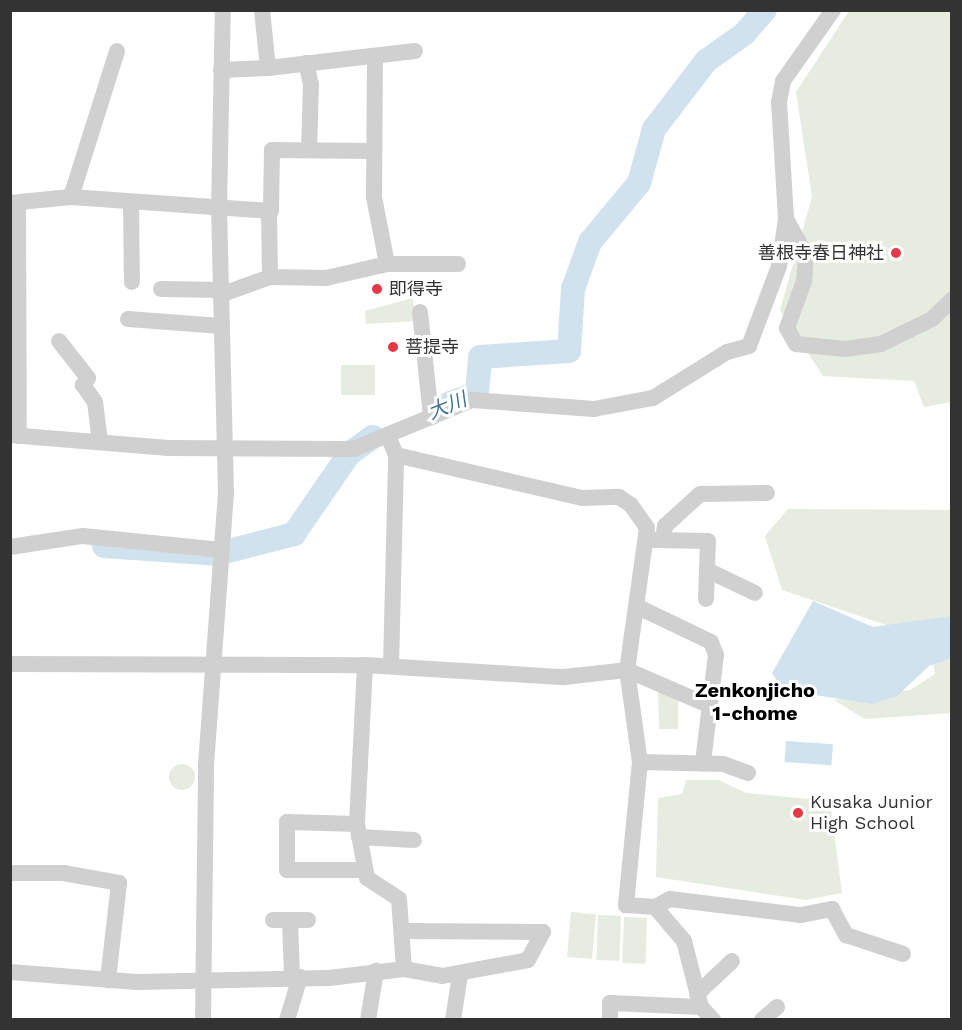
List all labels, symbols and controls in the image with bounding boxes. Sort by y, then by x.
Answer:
place label: 善根寺春日神社 [758,242,884,264]
marker: 善根寺春日神社 [889,246,903,260]
place label: 即得寺 [389,278,443,300]
marker: 即得寺 [370,282,384,296]
place label: 菩提寺 [405,336,459,358]
marker: 菩提寺 [386,340,400,354]
water label: 大川 [424,387,470,425]
district label: Zenkonjicho 1-chome [695,679,815,726]
place label: Kusaka Junior High School [810,792,934,834]
marker: Kusaka Junior High School [791,806,805,820]

